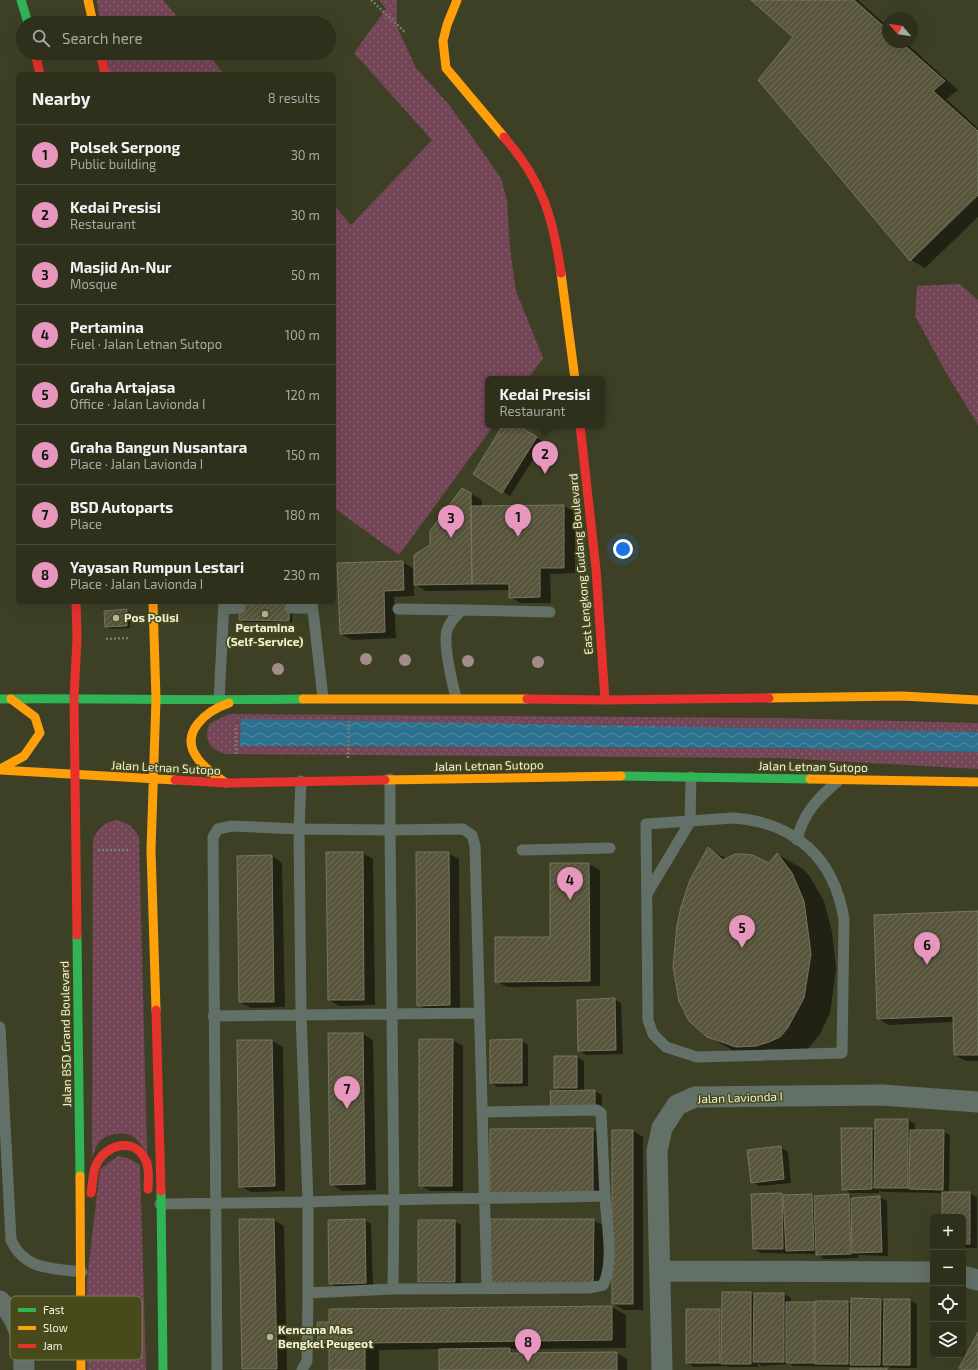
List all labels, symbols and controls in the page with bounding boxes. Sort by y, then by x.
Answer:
north arrow [882,12,918,48]
search box [16,16,336,60]
icon: search [30,27,52,49]
text: Search here [62,29,143,47]
text: Nearby [32,88,90,108]
text: 8 results [268,90,320,106]
text: Polsek Serpong [70,138,180,156]
text: 1 [42,147,48,163]
text: 30 m [291,147,320,163]
text: Public building [70,156,156,172]
text: Kedai Presisi [70,198,161,216]
text: 2 [41,207,49,223]
text: 30 m [291,207,320,223]
text: Restaurant [70,216,136,232]
text: Masjid An-Nur [70,258,172,276]
text: 3 [41,267,49,283]
text: 50 m [291,267,320,283]
text: Mosque [70,276,117,292]
text: Pertamina [70,318,144,336]
text: 4 [41,327,49,343]
text: 100 m [285,327,320,343]
text: Fuel · Jalan Letnan Sutopo [70,336,222,352]
popup [485,376,605,428]
text: Graha Artajasa [70,378,175,396]
text: Kedai Presisi [500,385,590,403]
text: 5 [41,387,49,403]
text: 120 m [285,387,320,403]
text: Office · Jalan Lavionda I [70,396,205,412]
text: Restaurant [500,403,566,419]
text: Graha Bangun Nusantara [70,438,247,456]
pin: 2 [532,441,558,474]
text: 6 [41,447,49,463]
text: 150 m [286,447,320,463]
text: Place · Jalan Lavionda I [70,456,203,472]
street label: East Lengkong Gudang Boulevard [565,473,595,655]
text: BSD Autoparts [70,498,173,516]
pin: 1 [505,504,531,537]
pin: 3 [438,505,464,538]
text: 7 [42,507,48,523]
text: 180 m [285,507,320,523]
text: Place [70,516,102,532]
your location [613,539,633,559]
text: Yayasan Rumpun Lestari [70,558,244,576]
text: 8 [41,567,49,583]
text: 230 m [283,567,320,583]
text: Place · Jalan Lavionda I [70,576,203,592]
marker: Pertamina (Self-Service) [260,609,270,619]
place label: Pos Polisi [124,610,179,624]
marker: Pos Polisi [111,613,121,623]
place label: Pertamina (Self-Service) [227,620,303,648]
street label: Jalan Letnan Sutopo [111,757,221,777]
street label: Jalan Letnan Sutopo [434,757,544,773]
street label: Jalan Letnan Sutopo [758,758,868,774]
pin: 4 [557,867,583,900]
pin: 5 [729,915,755,948]
pin: 6 [914,932,940,965]
street label: Jalan BSD Grand Boulevard [57,961,73,1107]
pin: 7 [334,1076,360,1109]
street label: Jalan Lavionda I [697,1089,783,1105]
map controls [930,1214,966,1358]
button: + [930,1214,966,1250]
button: − [930,1250,966,1286]
button: locate [930,1286,966,1322]
legend [10,1296,142,1360]
text: Fast [43,1303,65,1316]
text: Slow [43,1321,68,1334]
place label: Kencana Mas Bengkel Peugeot [278,1322,373,1350]
button: layers [930,1322,966,1358]
pin: 8 [515,1329,541,1362]
marker: Kencana Mas Bengkel Peugeot [265,1332,275,1342]
text: Jam [43,1339,62,1352]

